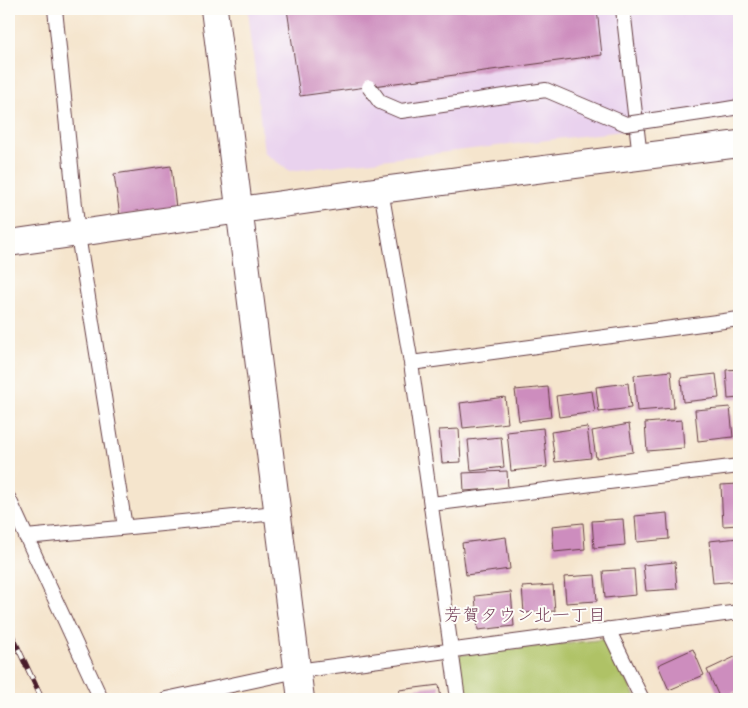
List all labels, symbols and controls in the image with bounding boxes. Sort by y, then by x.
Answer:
district label: 芳賀タウン北一丁目 [444,606,606,628]

